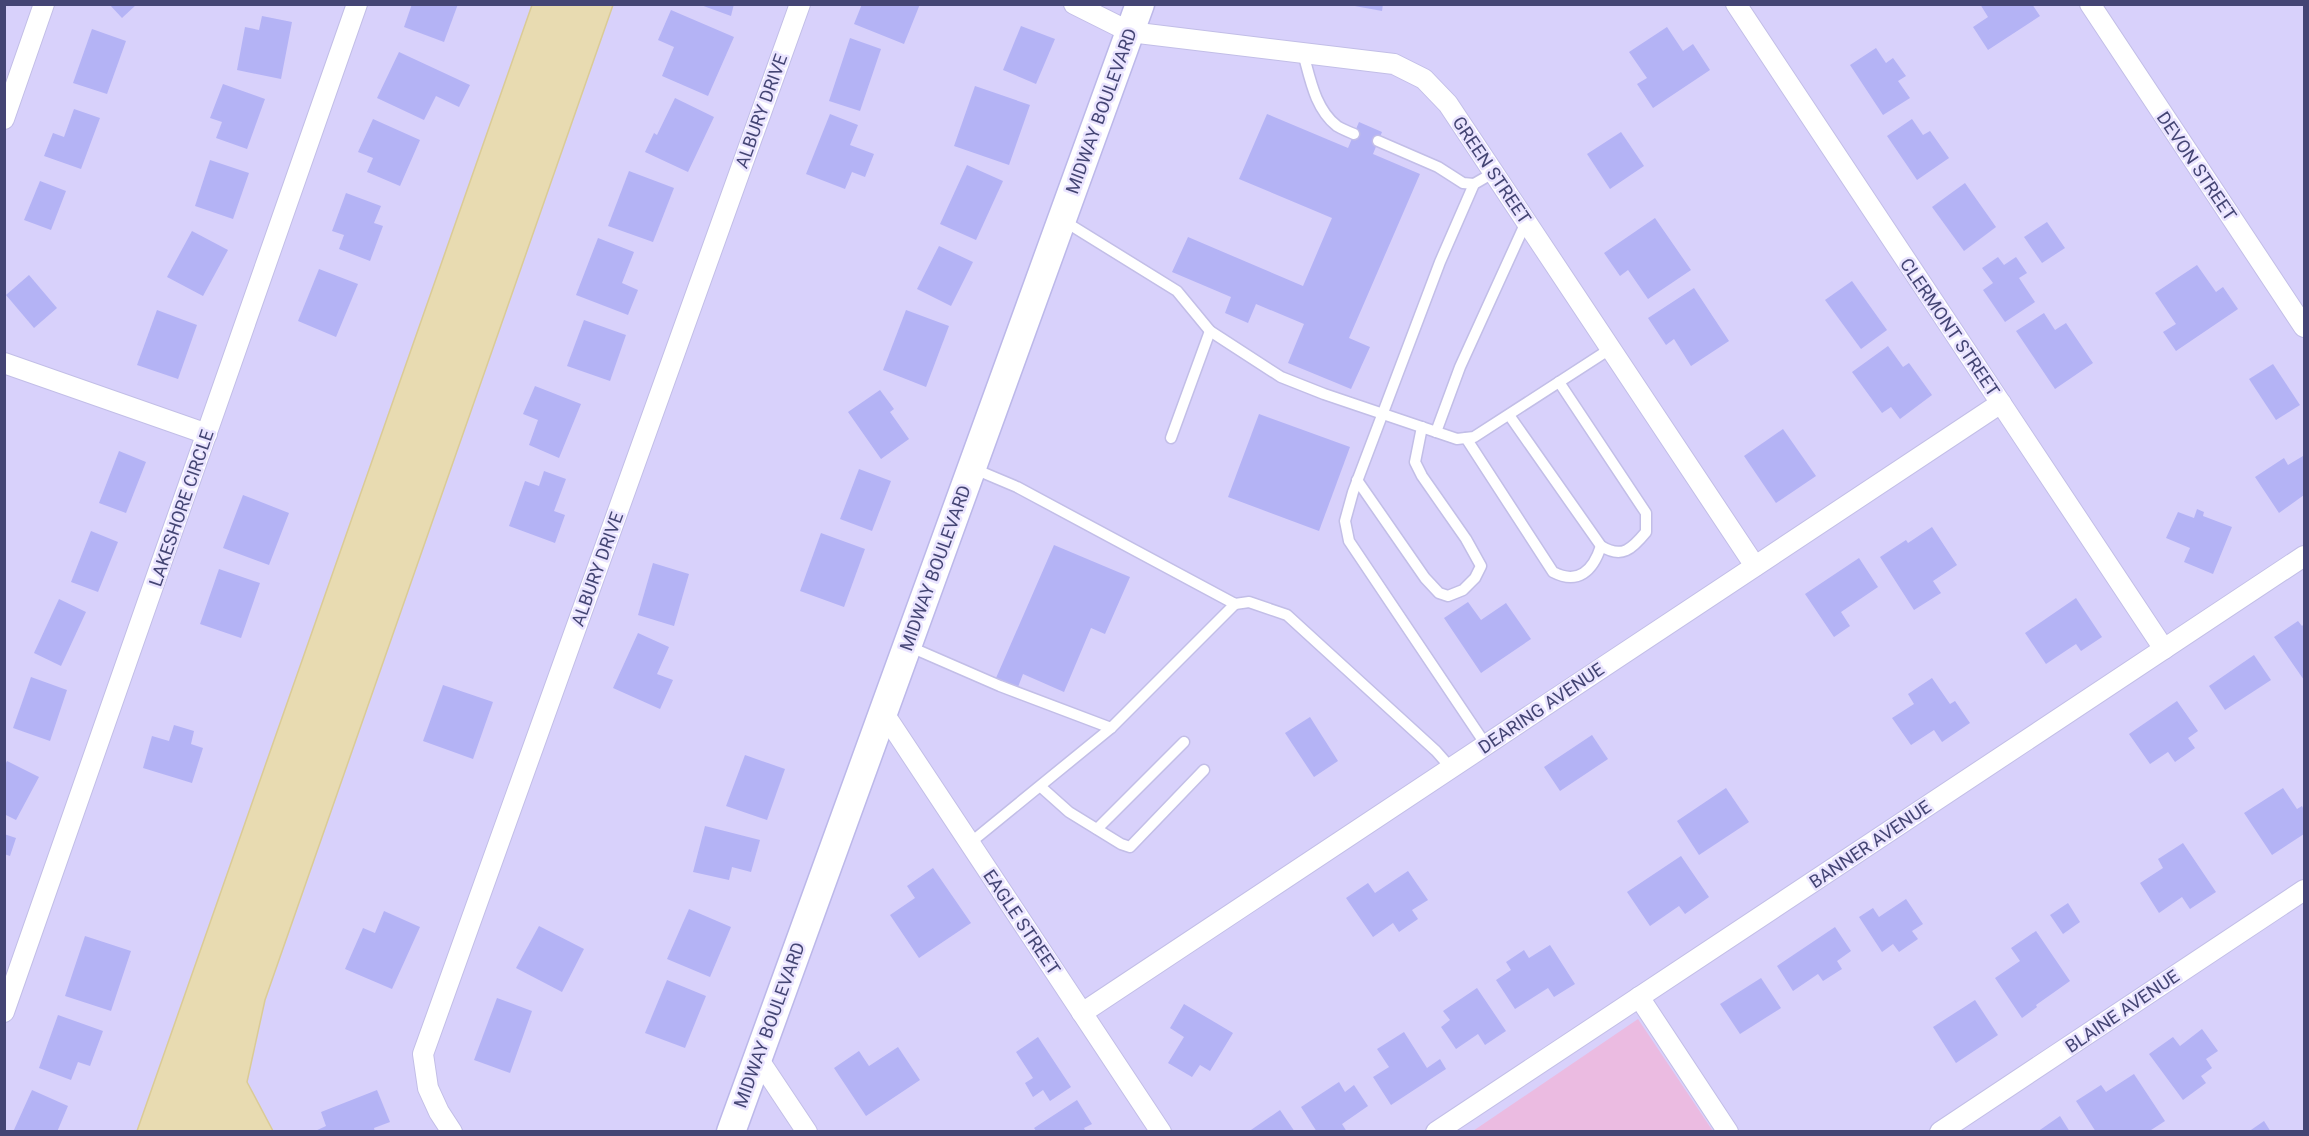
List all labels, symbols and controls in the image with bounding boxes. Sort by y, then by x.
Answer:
street label: MIDWAY BOULEVARD [1061,25,1141,197]
street label: ALBURY DRIVE [731,51,791,171]
street label: DEVON STREET [2153,107,2241,225]
street label: GREEN STREET [1448,112,1536,228]
street label: CLERMONT STREET [1896,254,2004,400]
street label: LAKESHORE CIRCLE [144,427,218,589]
street label: MIDWAY BOULEVARD [895,482,975,654]
street label: ALBURY DRIVE [567,509,627,629]
street label: DEARING AVENUE [1474,658,1608,758]
street label: BANNER AVENUE [1805,796,1935,892]
street label: EAGLE STREET [979,865,1065,979]
street label: MIDWAY BOULEVARD [729,939,809,1111]
street label: BLAINE AVENUE [2061,965,2183,1057]

